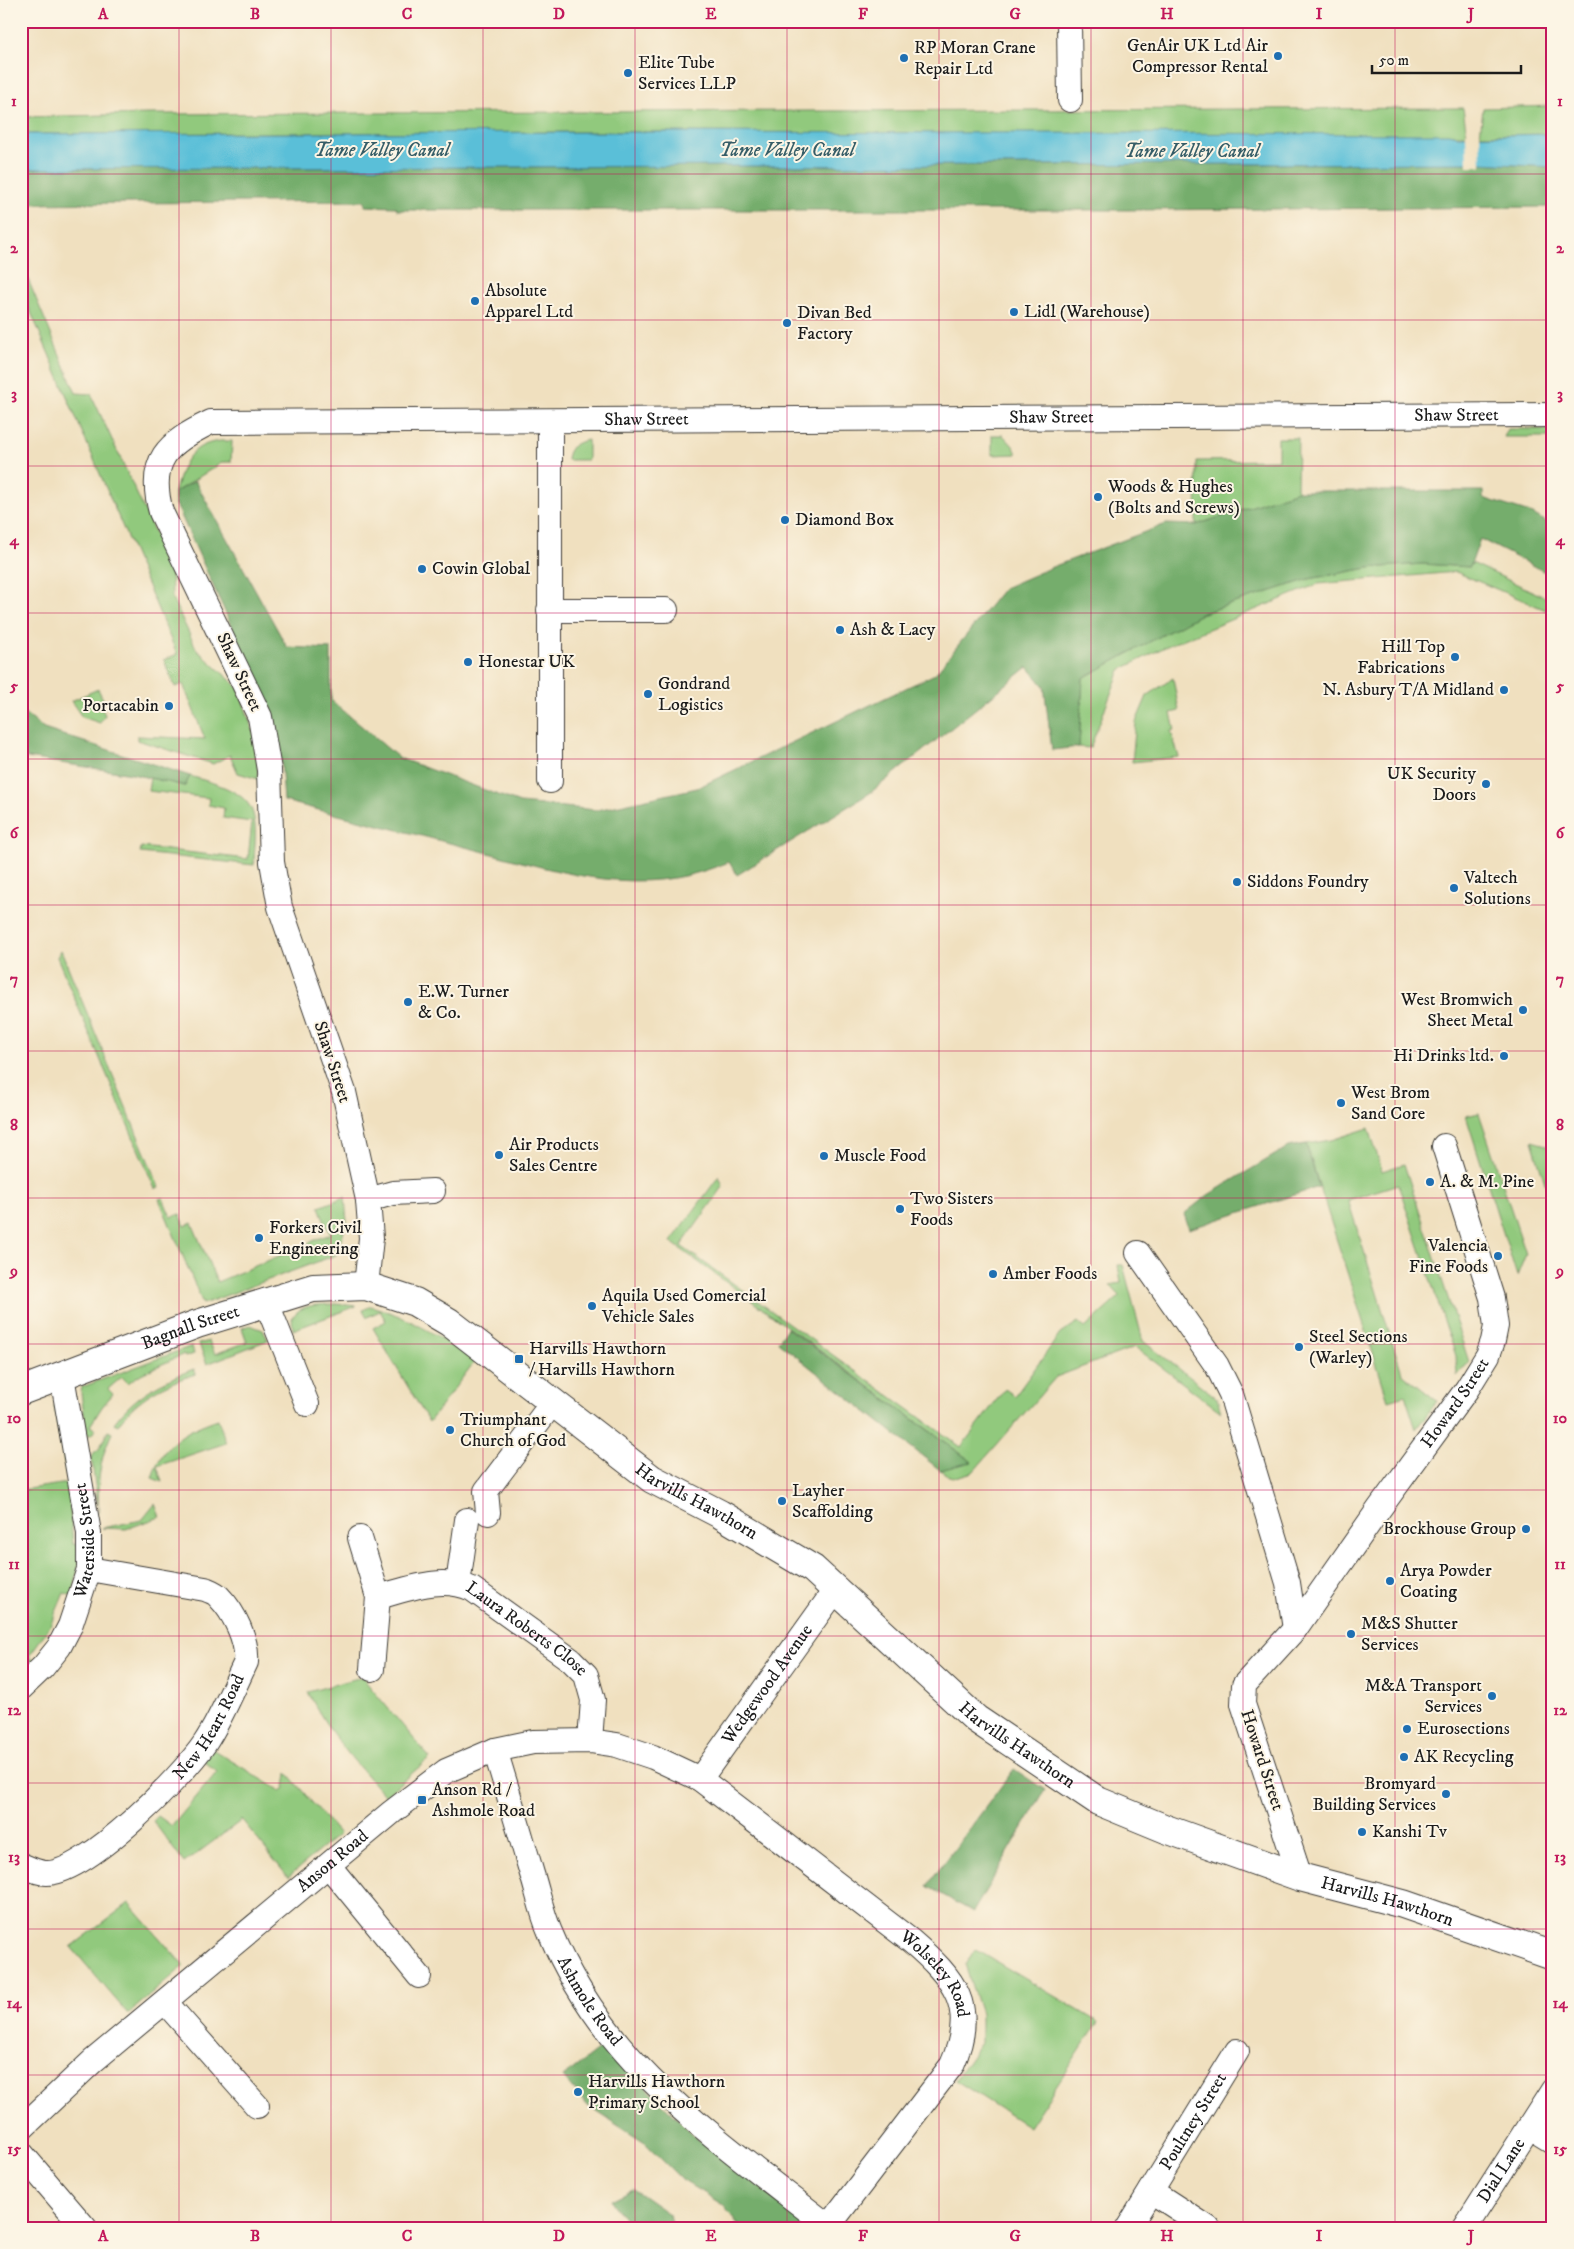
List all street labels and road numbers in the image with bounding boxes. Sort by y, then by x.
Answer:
street label: Shaw Street [1414,404,1499,427]
street label: Shaw Street [1009,406,1094,429]
street label: Shaw Street [604,409,689,431]
street label: Shaw Street [211,629,267,715]
street label: Shaw Street [308,1018,356,1106]
street label: Bagnall Street [139,1300,242,1355]
street label: Howard Street [1416,1354,1494,1452]
street label: Harvills Hawthorn [630,1459,762,1545]
street label: Waterside Street [69,1481,100,1602]
street label: Laura Roberts Close [461,1577,592,1681]
street label: Wedgewood Avenue [717,1620,818,1750]
street label: New Heart Road [168,1671,250,1785]
street label: Harvills Hawthorn [954,1697,1080,1794]
street label: Howard Street [1235,1707,1289,1813]
street label: Anson Road [293,1825,373,1897]
street label: Harvills Hawthorn [1319,1872,1457,1932]
street label: Wolseley Road [895,1925,974,2018]
street label: Ashmole Road [552,1953,627,2051]
street label: Poultney Street [1155,2069,1232,2174]
street label: Dial Lane [1473,2134,1530,2207]

